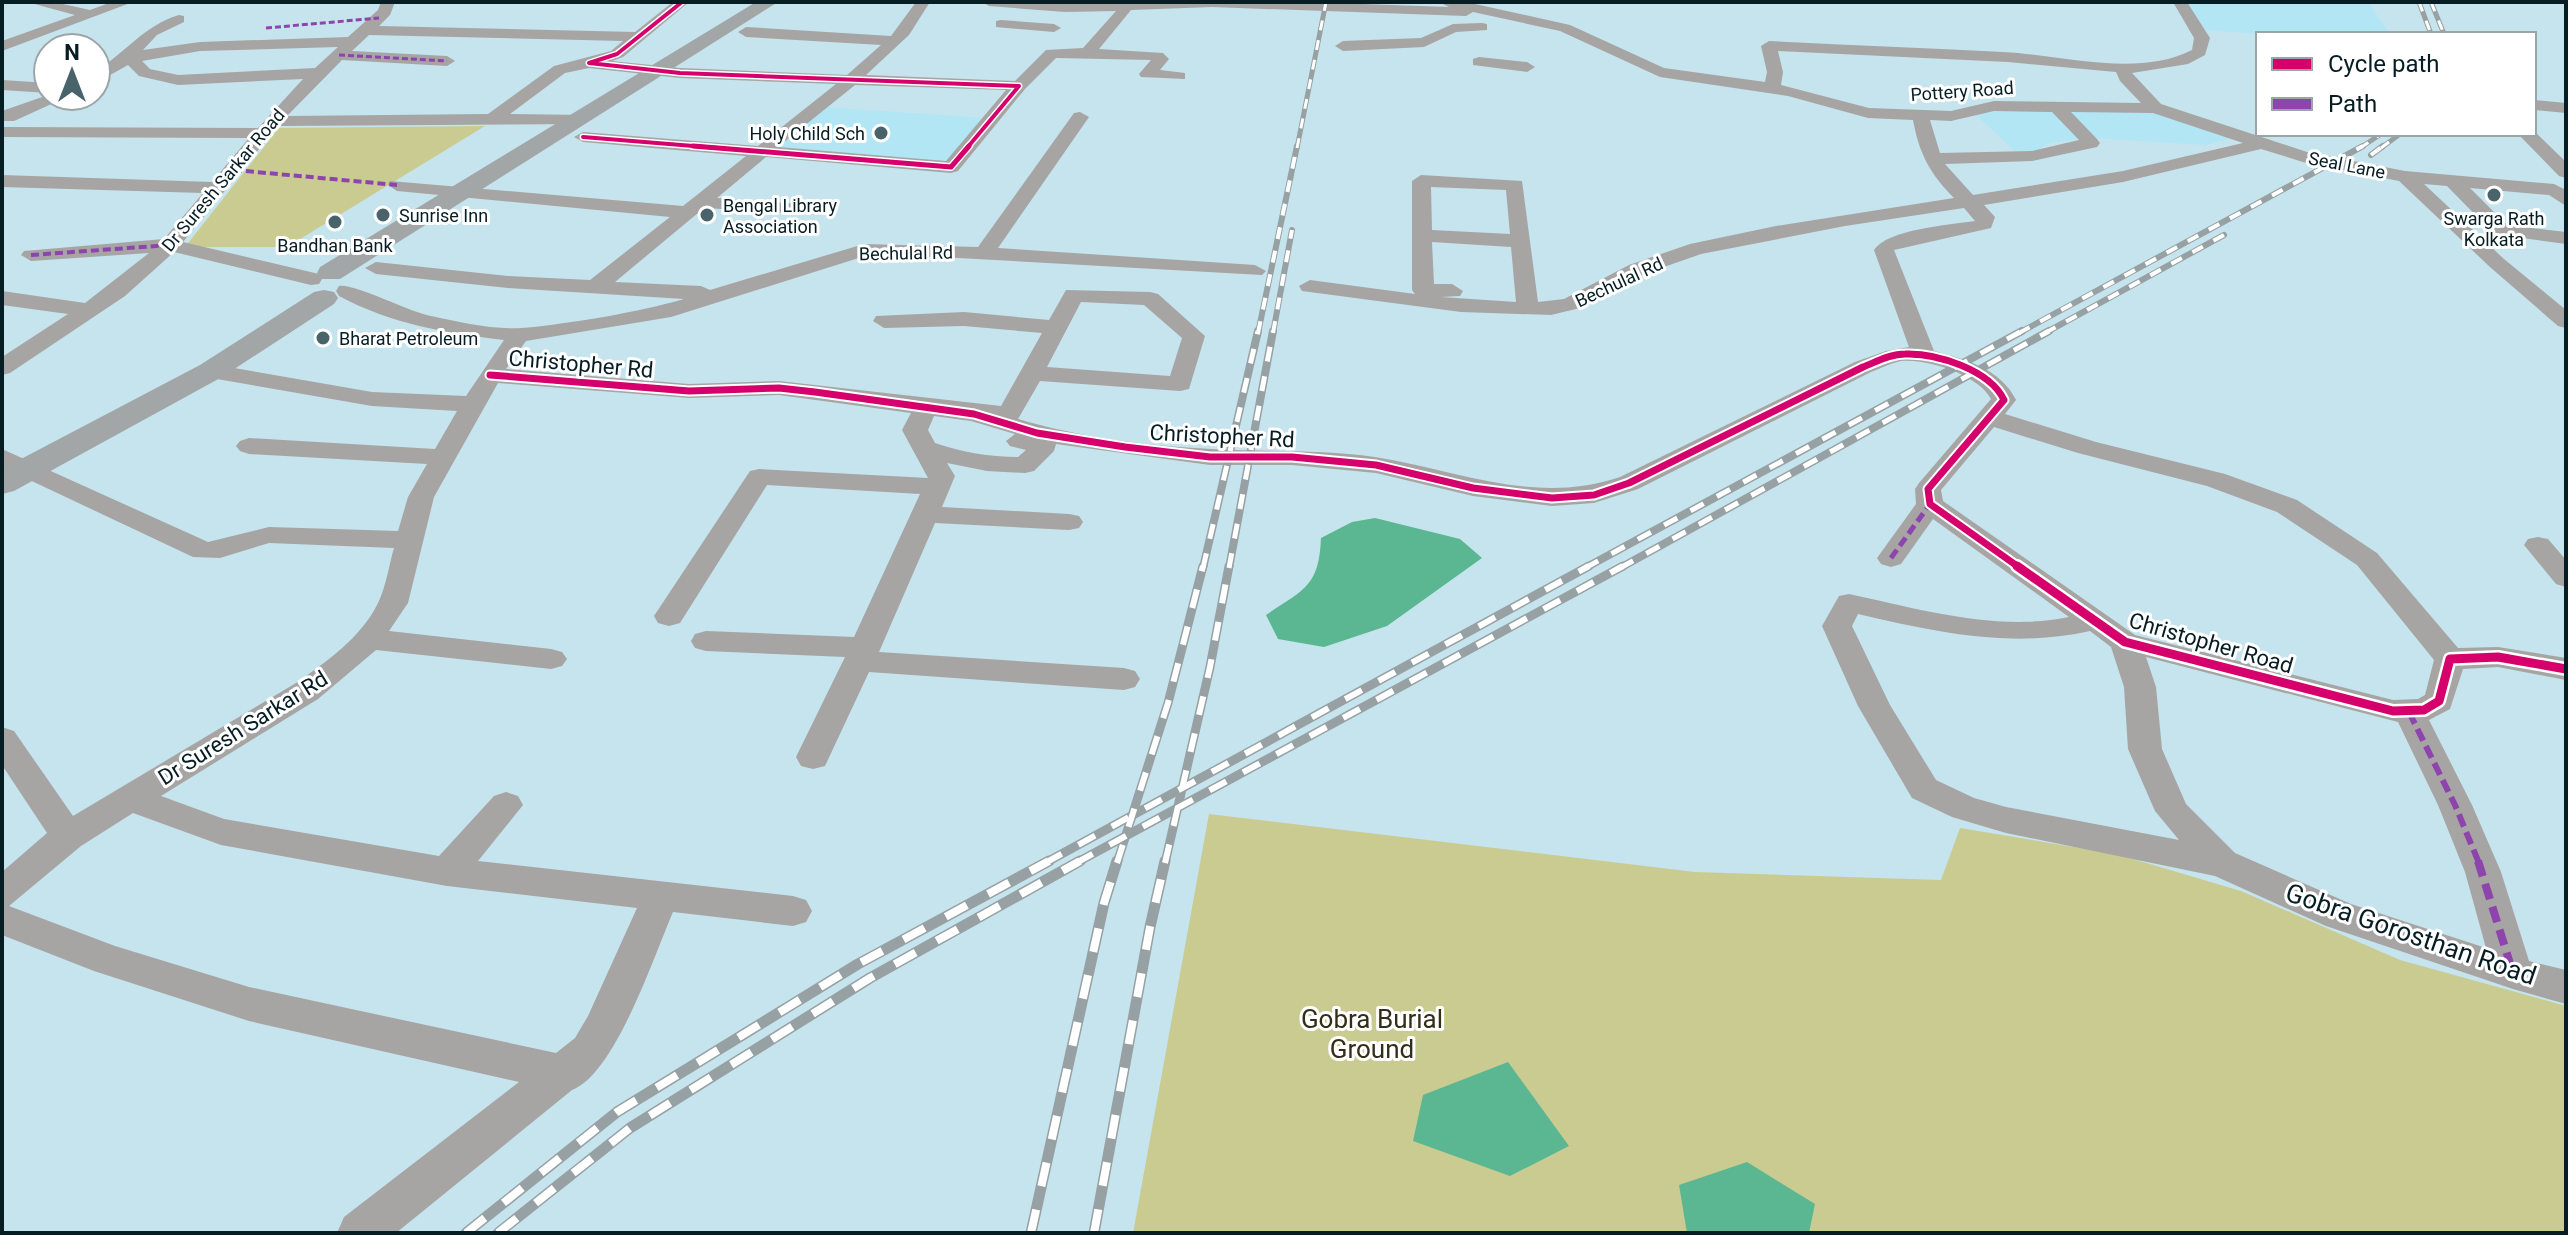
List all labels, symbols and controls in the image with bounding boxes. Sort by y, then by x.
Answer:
north arrow [32,32,112,112]
legend [2256,32,2536,136]
text: N [64,40,80,65]
text: Cycle path [2328,50,2440,78]
street label: Pottery Road [1910,77,2014,105]
text: Path [2328,90,2377,118]
street label: Dr Suresh Sarkar Road [157,104,289,256]
place label: Holy Child Sch [750,123,865,144]
marker: Holy Child Sch [872,124,890,142]
street label: Seal Lane [2307,147,2387,183]
marker: Swarga Rath Kolkata [2485,186,2503,204]
place label: Bengal Library Association [723,195,837,237]
place label: Sunrise Inn [399,205,488,226]
marker: Sunrise Inn [374,206,392,224]
marker: Bengal Library Association [698,206,716,224]
place label: Swarga Rath Kolkata [2444,208,2545,250]
marker: Bandhan Bank [326,213,344,231]
place label: Bandhan Bank [277,235,394,256]
street label: Bechulal Rd [859,242,953,264]
street label: Bechulal Rd [1572,253,1666,311]
place label: Bharat Petroleum [339,328,478,349]
marker: Bharat Petroleum [314,329,332,347]
street label: Christopher Rd [508,345,654,383]
street label: Christopher Rd [1149,420,1295,452]
street label: Christopher Road [2126,608,2296,678]
street label: Dr Suresh Sarkar Rd [154,666,332,790]
street label: Gobra Gorosthan Road [2282,877,2540,991]
park label: Gobra Burial Ground [1301,1004,1443,1064]

